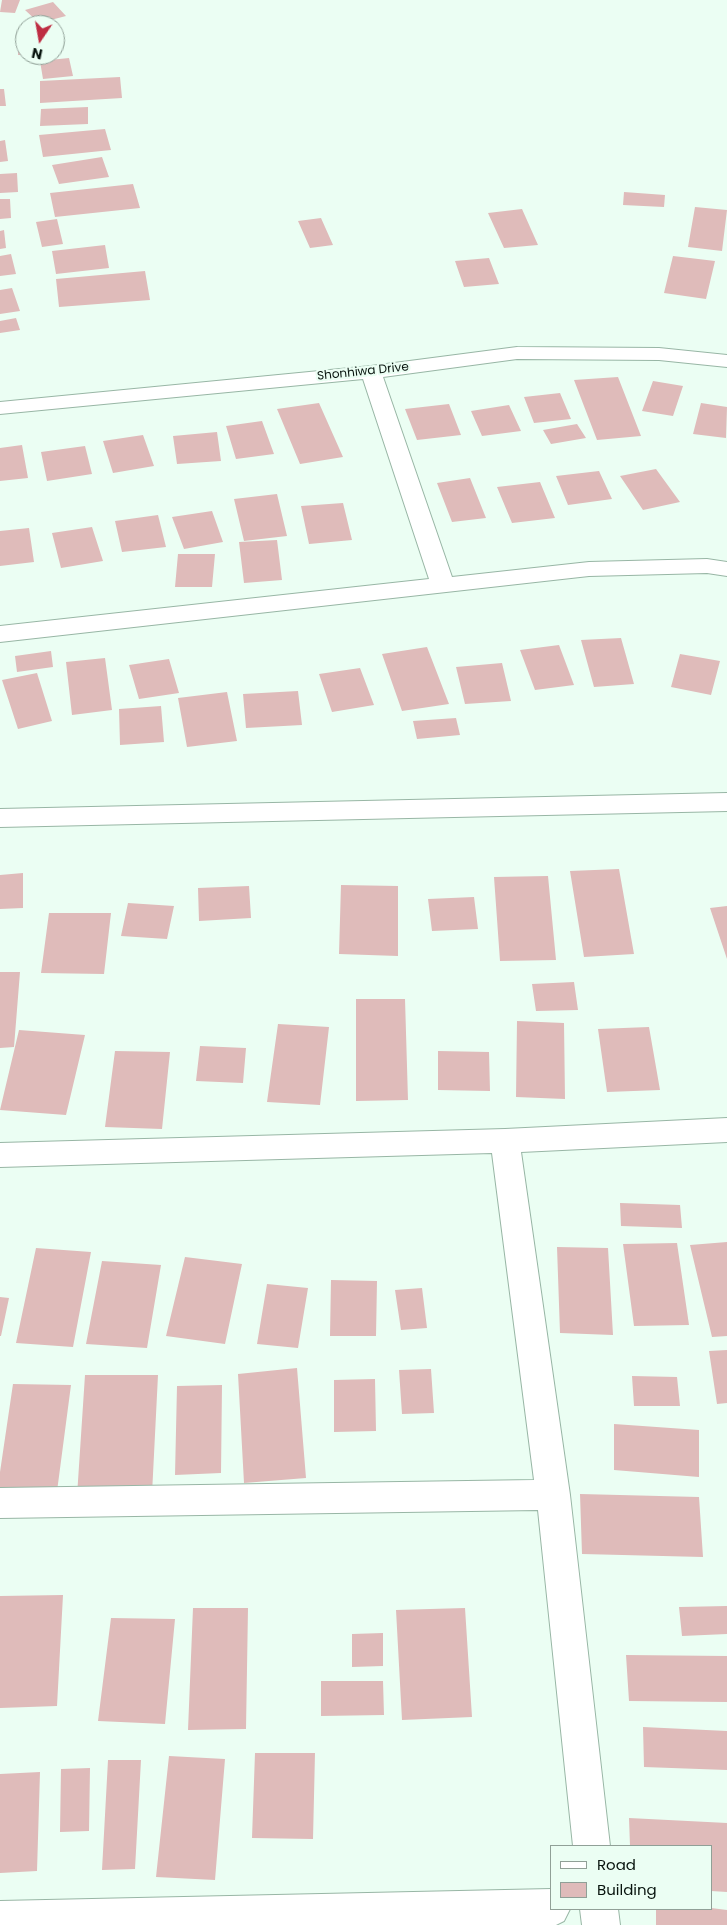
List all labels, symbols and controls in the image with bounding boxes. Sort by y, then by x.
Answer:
north arrow [15,15,65,65]
text: N [30,43,44,65]
street label: Shonhiwa Drive [317,360,409,384]
legend [550,1845,712,1910]
text: Road [597,1854,636,1875]
text: Building [597,1879,657,1900]

